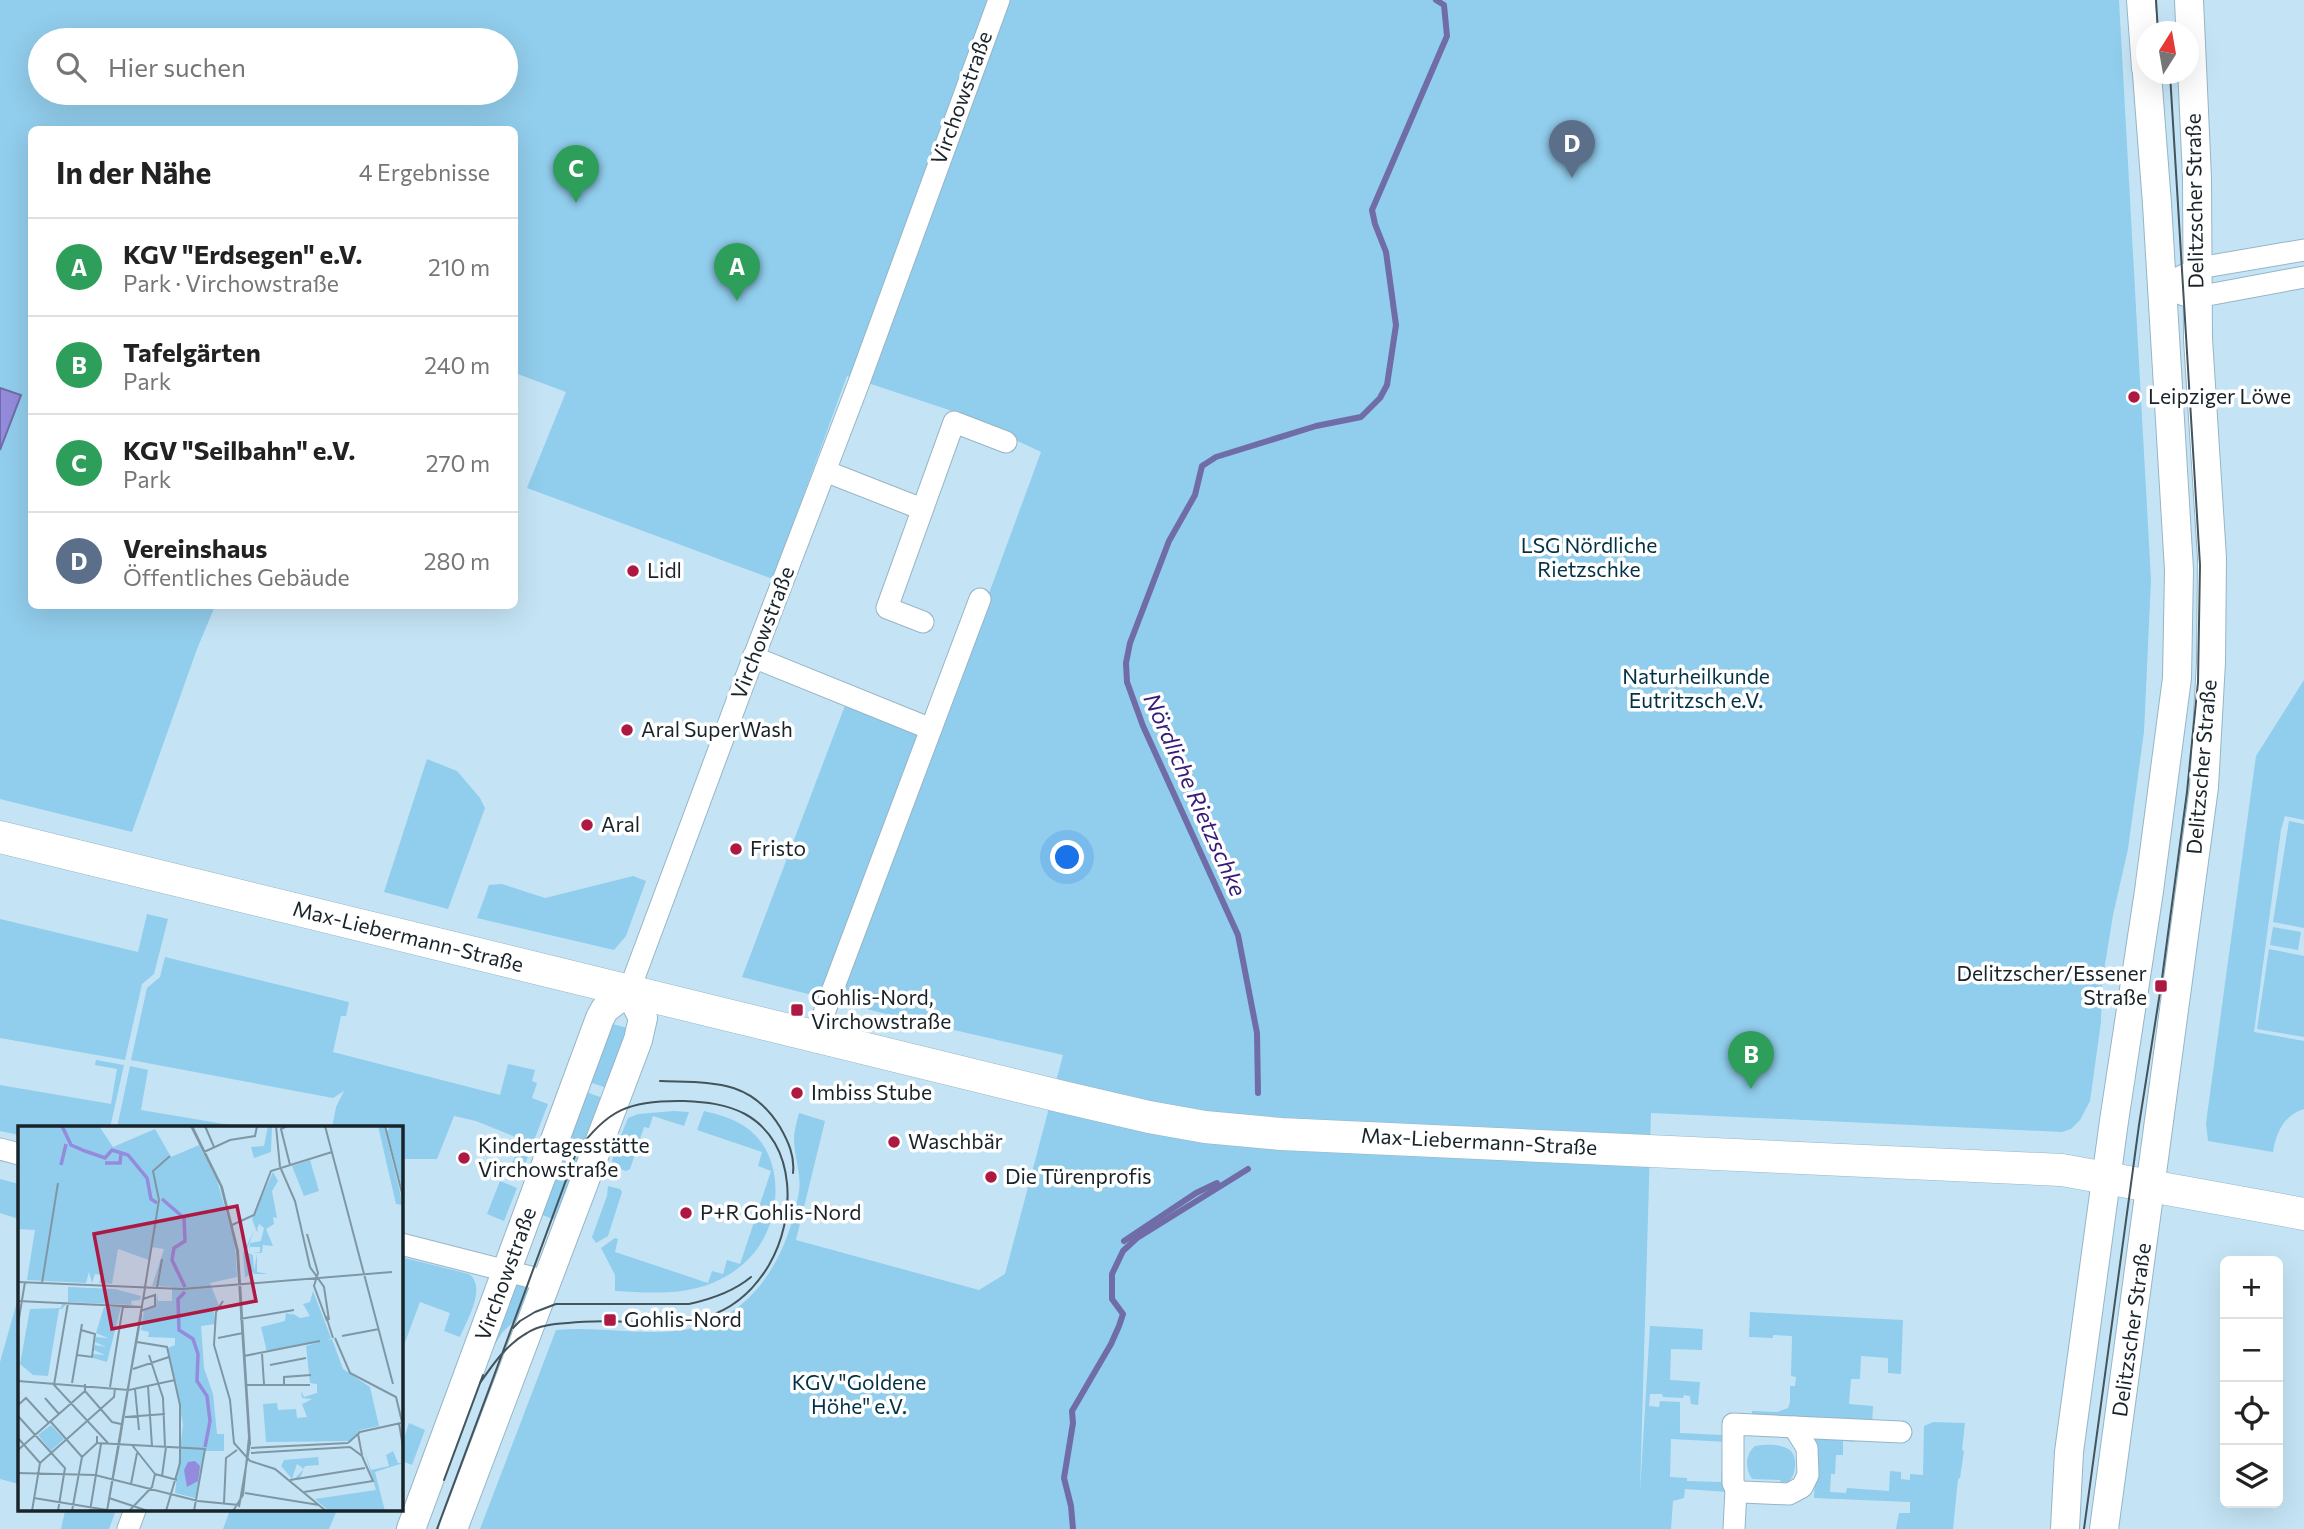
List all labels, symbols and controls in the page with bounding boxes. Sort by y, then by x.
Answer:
north arrow [2136,21,2199,84]
street label: Virchowstraße [925,27,996,168]
search box [28,28,518,105]
icon: search [52,48,90,86]
text: Hier suchen [108,51,246,82]
street label: Delitzscher Straße [2179,113,2208,289]
pin: D [1549,120,1595,178]
pin: C [553,145,599,203]
text: In der Nähe [56,153,211,190]
text: 4 Ergebnisse [359,158,490,186]
text: KGV "Erdsegen" e.V. [123,238,362,269]
pin: A [714,243,760,301]
text: A [71,253,87,281]
text: 210 m [428,253,490,281]
text: Park · Virchowstraße [123,269,339,297]
text: Tafelgärten [123,336,261,367]
text: B [71,351,87,379]
text: 240 m [424,351,490,379]
text: Park [123,367,171,395]
place label: Leipziger Löwe [2148,383,2291,408]
marker: Leipziger Löwe [2126,389,2142,405]
text: KGV "Seilbahn" e.V. [123,434,355,465]
text: C [71,449,87,477]
text: 270 m [426,449,490,477]
text: Park [123,465,171,493]
text: Vereinshaus [123,532,267,563]
park label: LSG Nördliche Rietzschke [1521,532,1657,581]
text: D [71,547,87,575]
text: 280 m [424,547,490,575]
place label: Lidl [647,557,682,582]
text: Öffentliches Gebäude [123,563,350,591]
marker: Lidl [625,563,641,579]
street label: Virchowstraße [725,563,798,702]
park label: Naturheilkunde Eutritzsch e.V. [1622,663,1770,712]
street label: Delitzscher Straße [2180,678,2221,855]
water label: Nördliche Rietzschke [1139,689,1253,900]
place label: Aral SuperWash [641,716,793,741]
marker: Aral SuperWash [619,722,635,738]
place label: Aral [601,811,640,836]
marker: Aral [579,817,595,833]
place label: Fristo [750,835,806,860]
your location [1050,840,1084,874]
marker: Fristo [728,841,744,857]
street label: Max-Liebermann-Straße [290,895,526,976]
place label: Delitzscher/Essener Straße [1957,960,2147,1009]
marker: Delitzscher/Essener Straße [2153,978,2169,994]
place label: Gohlis-Nord, Virchowstraße [811,984,951,1033]
marker: Gohlis-Nord, Virchowstraße [789,1002,805,1018]
pin: B [1728,1031,1774,1089]
place label: Imbiss Stube [811,1079,932,1104]
marker: Imbiss Stube [789,1085,805,1101]
street label: Max-Liebermann-Straße [1360,1122,1598,1159]
inset map [18,1126,402,1512]
place label: Waschbär [908,1128,1003,1153]
place label: Kindertagesstätte Virchowstraße [478,1132,650,1181]
marker: Waschbär [886,1134,902,1150]
marker: Kindertagesstätte Virchowstraße [456,1150,472,1166]
place label: Die Türenprofis [1005,1163,1152,1188]
marker: Die Türenprofis [983,1169,999,1185]
place label: P+R Gohlis-Nord [700,1199,861,1224]
street label: Virchowstraße [469,1203,540,1344]
marker: P+R Gohlis-Nord [678,1205,694,1221]
street label: Delitzscher Straße [2106,1241,2155,1418]
map controls [2220,1256,2283,1508]
button: + [2220,1256,2283,1319]
place label: Gohlis-Nord [624,1306,742,1331]
marker: Gohlis-Nord [602,1312,618,1328]
button: − [2220,1319,2283,1382]
park label: KGV "Goldene Höhe" e.V. [792,1369,926,1418]
button: locate [2220,1382,2283,1445]
button: layers [2220,1445,2283,1508]

